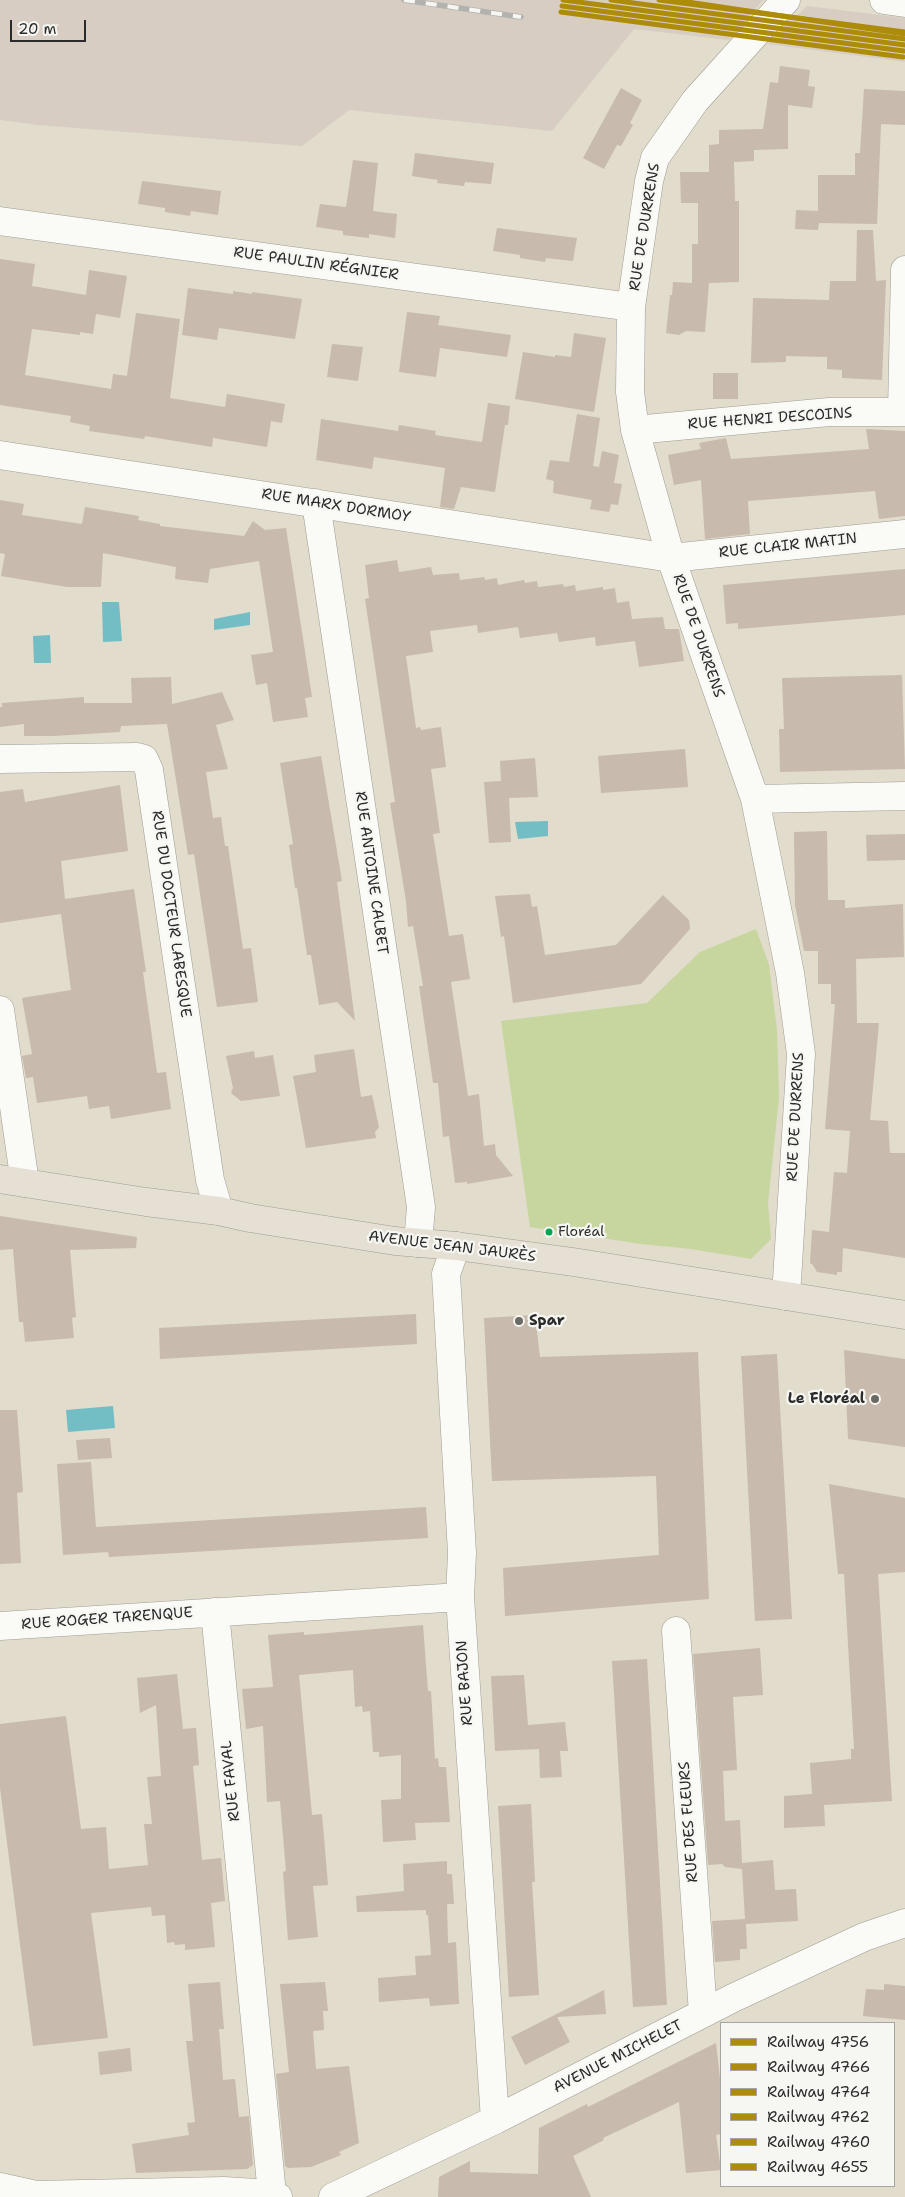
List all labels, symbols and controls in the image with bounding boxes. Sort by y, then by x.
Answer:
scale bar [12,10,89,42]
text: 20 m [18,19,57,39]
street label: RUE DE DURRENS [626,162,664,292]
street label: RUE PAULIN RÉGNIER [232,243,400,285]
street label: RUE HENRI DESCOINS [687,404,853,434]
street label: RUE MARX DORMOY [260,485,412,527]
street label: RUE CLAIR MATIN [718,530,858,562]
street label: RUE DE DURRENS [668,572,728,700]
street label: RUE ANTOINE CALBET [351,790,391,956]
street label: RUE DU DOCTEUR LABESQUE [148,809,194,1019]
street label: RUE DE DURRENS [784,1052,808,1182]
place label: Floréal [558,1224,604,1240]
marker: Floréal [544,1227,554,1237]
street label: AVENUE JEAN JAURÈS [367,1228,537,1266]
place label: Spar [529,1312,565,1330]
marker: Spar [513,1315,525,1327]
place label: Le Floréal [788,1390,865,1408]
marker: Le Floréal [869,1393,881,1405]
street label: RUE ROGER TARENQUE [21,1604,193,1634]
street label: RUE BAJON [453,1640,477,1726]
street label: RUE FAVAL [218,1740,244,1822]
street label: RUE DES FLEURS [676,1761,702,1883]
street label: AVENUE MICHELET [550,2017,686,2097]
legend [720,2022,895,2187]
text: Railway 4756 [767,2032,869,2052]
text: Railway 4766 [767,2057,870,2077]
text: Railway 4764 [767,2082,870,2102]
text: Railway 4762 [767,2107,870,2127]
text: Railway 4760 [767,2132,870,2152]
text: Railway 4655 [767,2157,868,2177]

